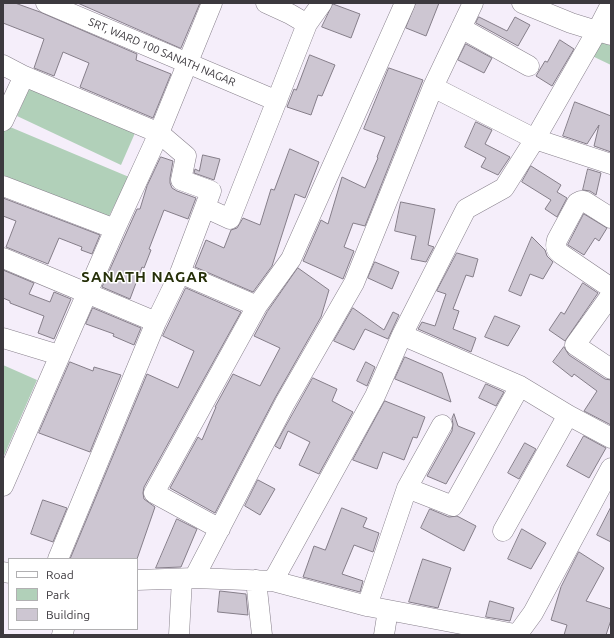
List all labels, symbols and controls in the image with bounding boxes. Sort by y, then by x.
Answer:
street label: SRT, WARD 100 SANATH NAGAR [86,15,238,89]
district label: SANATH NAGAR [81,268,209,286]
legend [8,558,138,630]
text: Road [46,568,74,581]
text: Park [46,588,70,601]
text: Building [46,608,90,621]

